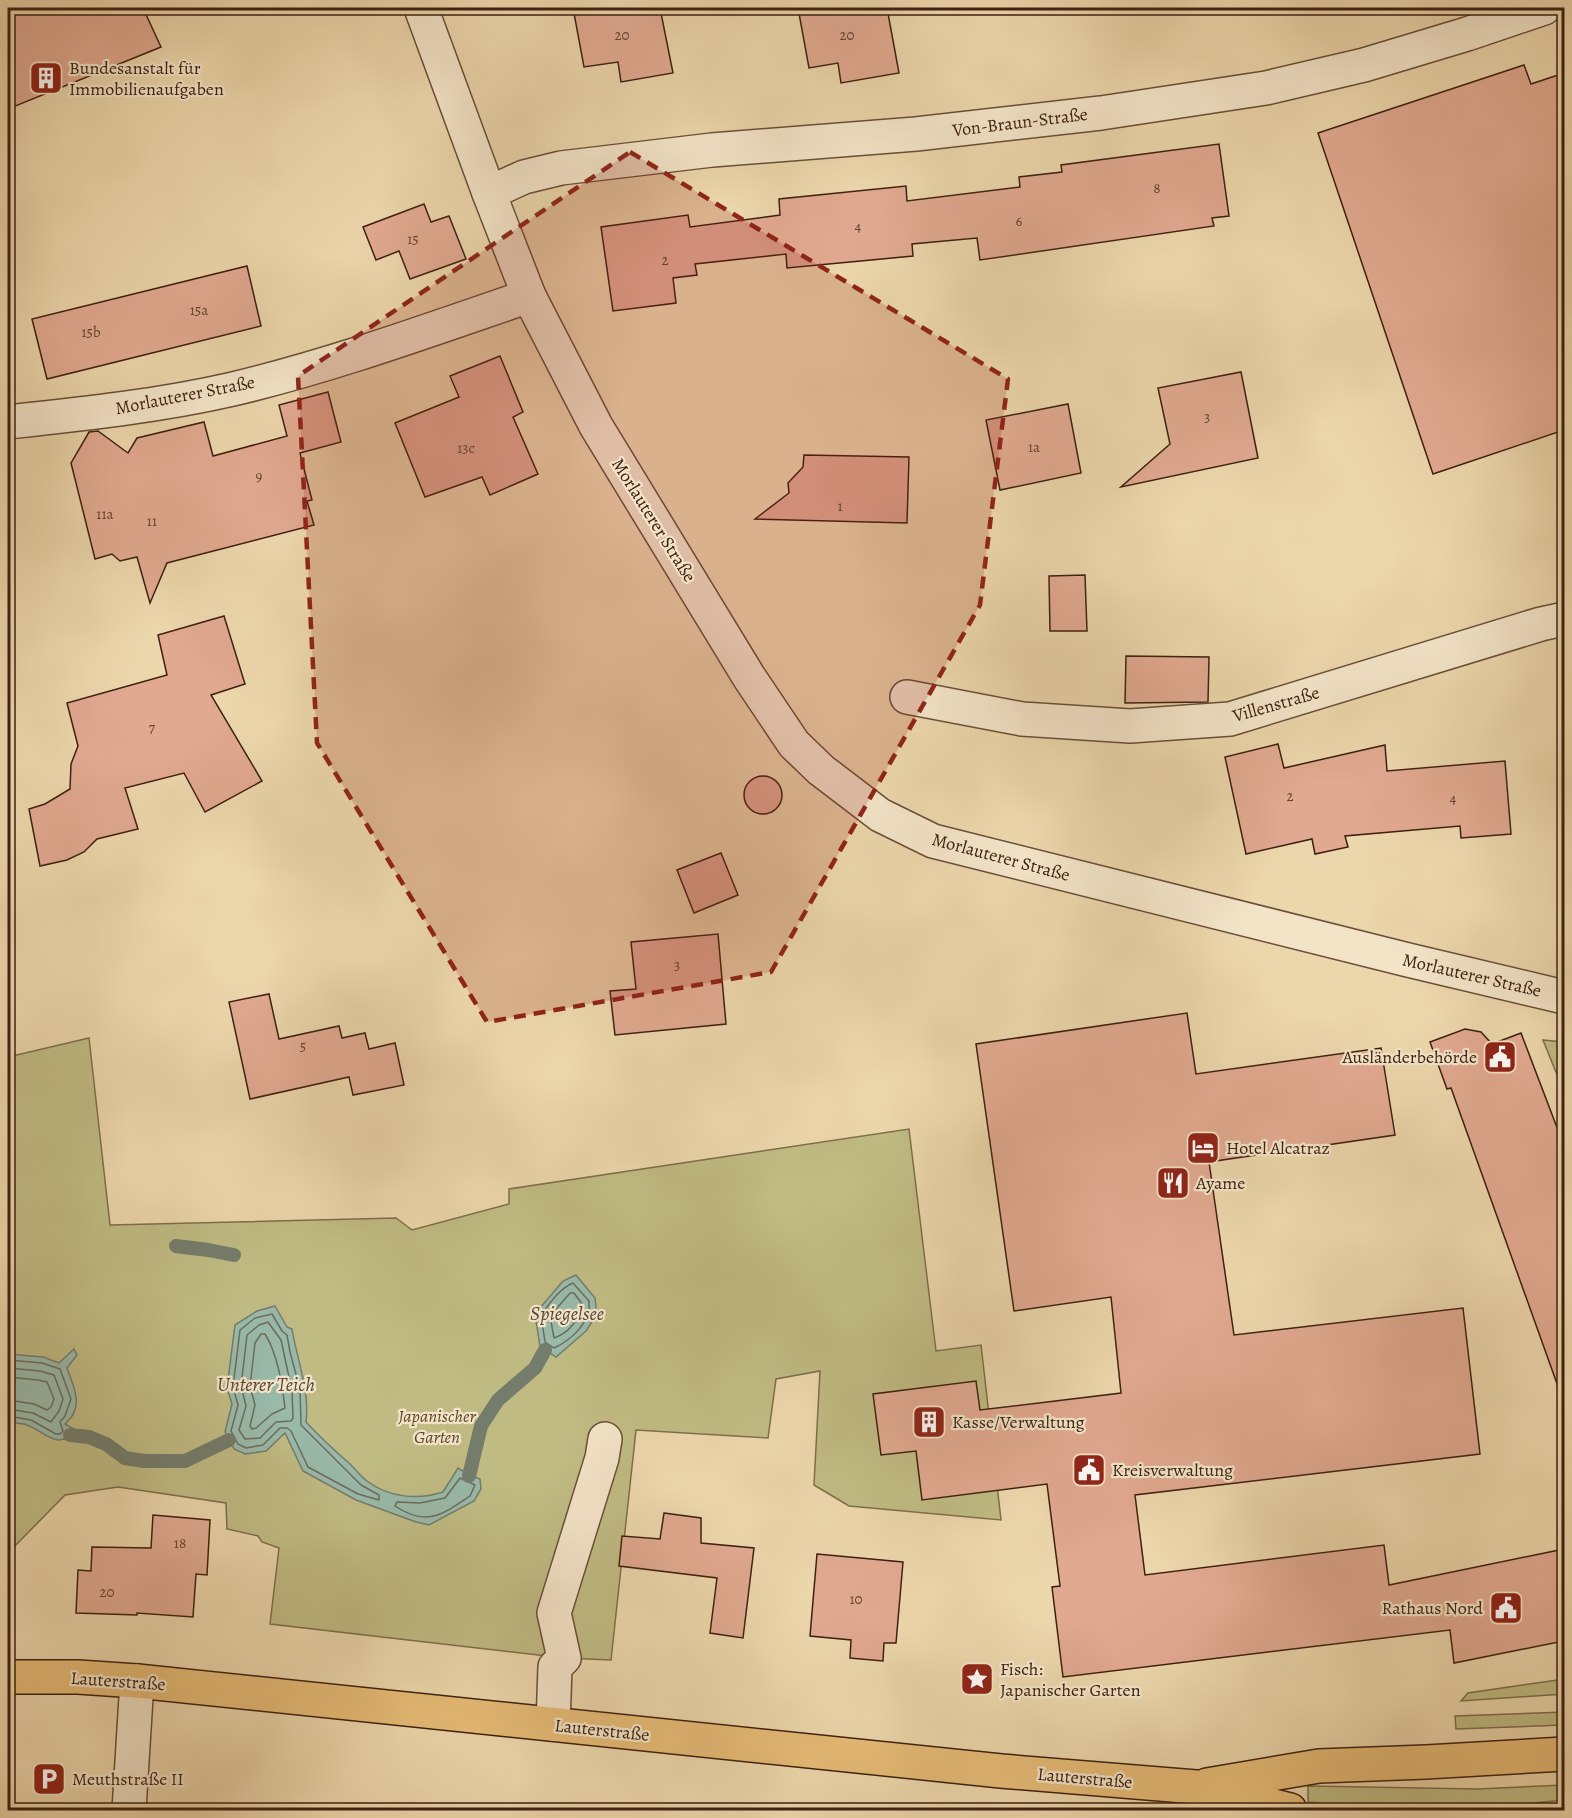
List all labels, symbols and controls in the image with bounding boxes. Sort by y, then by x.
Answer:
house number: 20 [614,25,630,45]
house number: 20 [839,25,855,45]
place label: Bundesanstalt für Immobilienaufgaben [69,56,224,101]
building icon: Bundesanstalt für Immobilienaufgaben [28,60,64,96]
street label: Von-Braun-Straße [950,102,1089,142]
house number: 8 [1153,178,1161,198]
house number: 6 [1016,211,1023,231]
house number: 4 [855,216,862,236]
house number: 15 [407,229,419,249]
house number: 2 [661,250,669,270]
house number: 15a [190,300,208,320]
house number: 15b [81,322,101,342]
street label: Morlauterer Straße [113,370,257,420]
house number: 3 [1204,407,1210,427]
house number: 1a [1028,437,1040,457]
house number: 13c [457,438,475,458]
street label: Morlauterer Straße [606,454,702,586]
house number: 9 [256,466,263,486]
house number: 1 [837,496,843,516]
house number: 11a [96,504,114,524]
house number: 11 [147,511,157,531]
street label: Villenstraße [1229,680,1322,728]
house number: 7 [149,718,156,738]
house number: 2 [1286,786,1294,806]
house number: 4 [1450,788,1457,808]
street label: Morlauterer Straße [929,827,1073,887]
street label: Morlauterer Straße [1400,947,1544,1003]
house number: 3 [674,955,680,975]
house number: 5 [300,1036,306,1056]
public building icon: Ausländerbehörde [1482,1039,1518,1075]
place label: Ausländerbehörde [1341,1045,1477,1069]
hotel icon: Hotel Alcatraz [1185,1130,1221,1166]
place label: Hotel Alcatraz [1226,1136,1330,1160]
restaurant icon: Ayame [1155,1165,1191,1201]
place label: Ayame [1195,1171,1245,1195]
water label: Spiegelsee [530,1300,604,1327]
water label: Unterer Teich [217,1371,315,1398]
park label: Japanischer Garten [397,1404,476,1449]
building icon: Kasse/Verwaltung [911,1404,947,1440]
place label: Kasse/Verwaltung [952,1410,1085,1434]
public building icon: Kreisverwaltung [1071,1452,1107,1488]
place label: Kreisverwaltung [1112,1458,1233,1482]
house number: 18 [174,1533,186,1553]
house number: 20 [99,1582,115,1602]
house number: 10 [849,1589,863,1609]
public building icon: Rathaus Nord [1488,1590,1524,1626]
place label: Rathaus Nord [1382,1596,1483,1620]
place label: Fisch: Japanischer Garten [1000,1657,1141,1702]
place icon: Fisch: Japanischer Garten [959,1661,995,1697]
street label: Lauterstraße [70,1666,166,1696]
street label: Lauterstraße [553,1713,651,1747]
parking icon: Meuthstraße II [31,1761,67,1797]
street label: Lauterstraße [1037,1762,1133,1794]
place label: Meuthstraße II [72,1767,184,1791]

